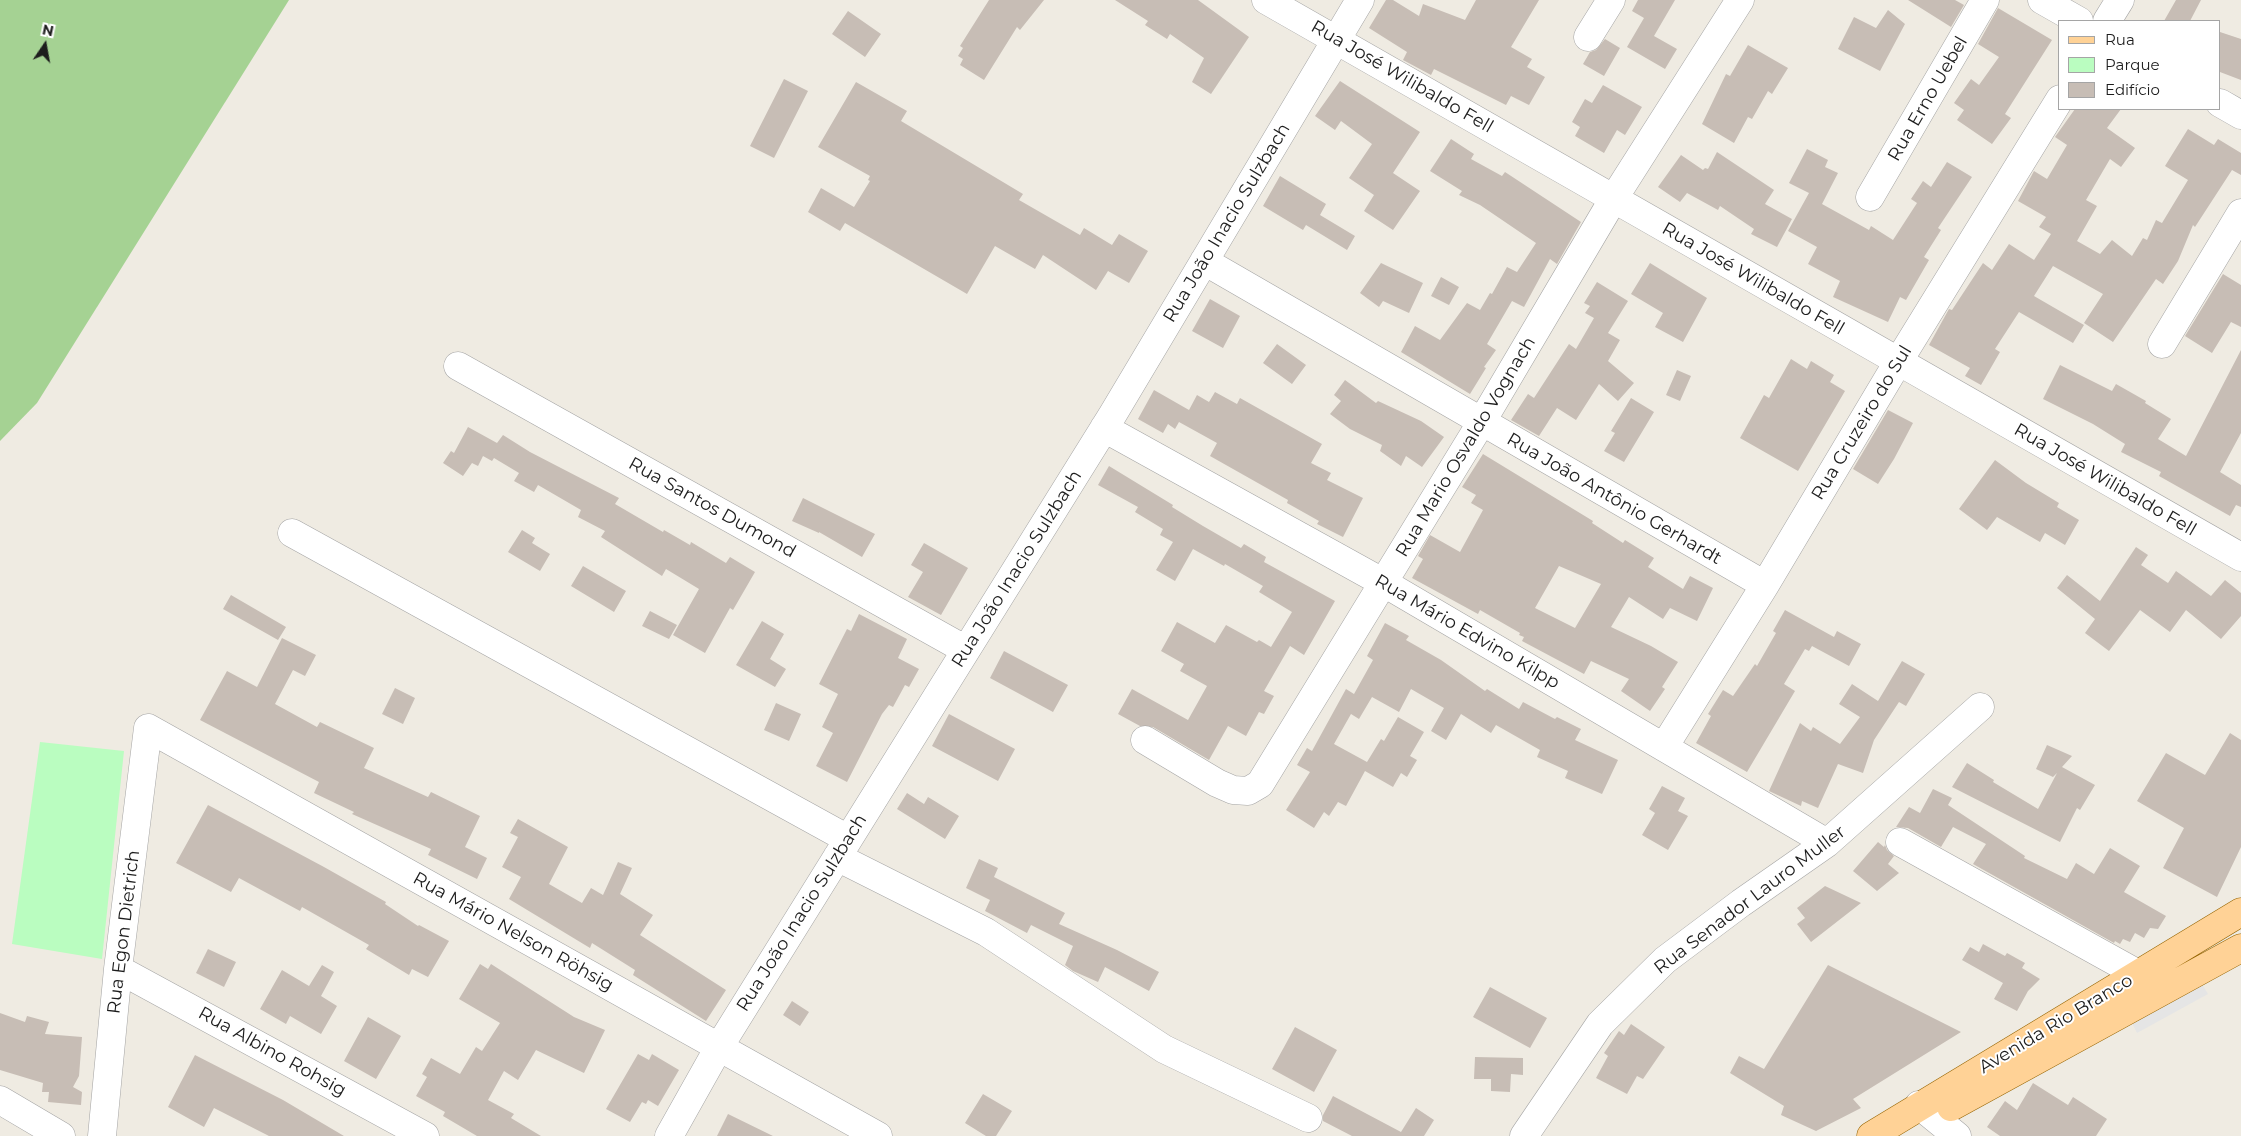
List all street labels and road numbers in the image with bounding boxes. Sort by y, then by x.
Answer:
street label: Rua José Wilibaldo Fell [1307,16,1497,138]
street label: Rua Erno Uebel [1883,33,1973,165]
street label: Rua João Inacio Sulzbach [1159,120,1295,326]
street label: Rua José Wilibaldo Fell [1658,218,1848,340]
street label: Rua Mario Osvaldo Vognach [1392,333,1540,561]
street label: Rua Cruzeiro do Sul [1807,342,1917,504]
street label: Rua José Wilibaldo Fell [2010,419,2200,541]
street label: Rua João Antônio Gerhardt [1503,428,1725,570]
street label: Rua Santos Dumond [625,453,799,563]
street label: Rua João Inacio Sulzbach [947,466,1087,672]
street label: Rua Mário Edvino Kilpp [1371,570,1563,694]
street label: Rua João Inacio Sulzbach [732,810,872,1016]
street label: Rua Senador Lauro Muller [1650,821,1850,979]
street label: Rua Egon Dietrich [103,849,145,1015]
street label: Rua Mário Nelson Röhsig [409,868,617,996]
street label: Avenida Rio Branco [1975,970,2137,1078]
street label: Rua Albino Rohsig [194,1002,350,1102]

